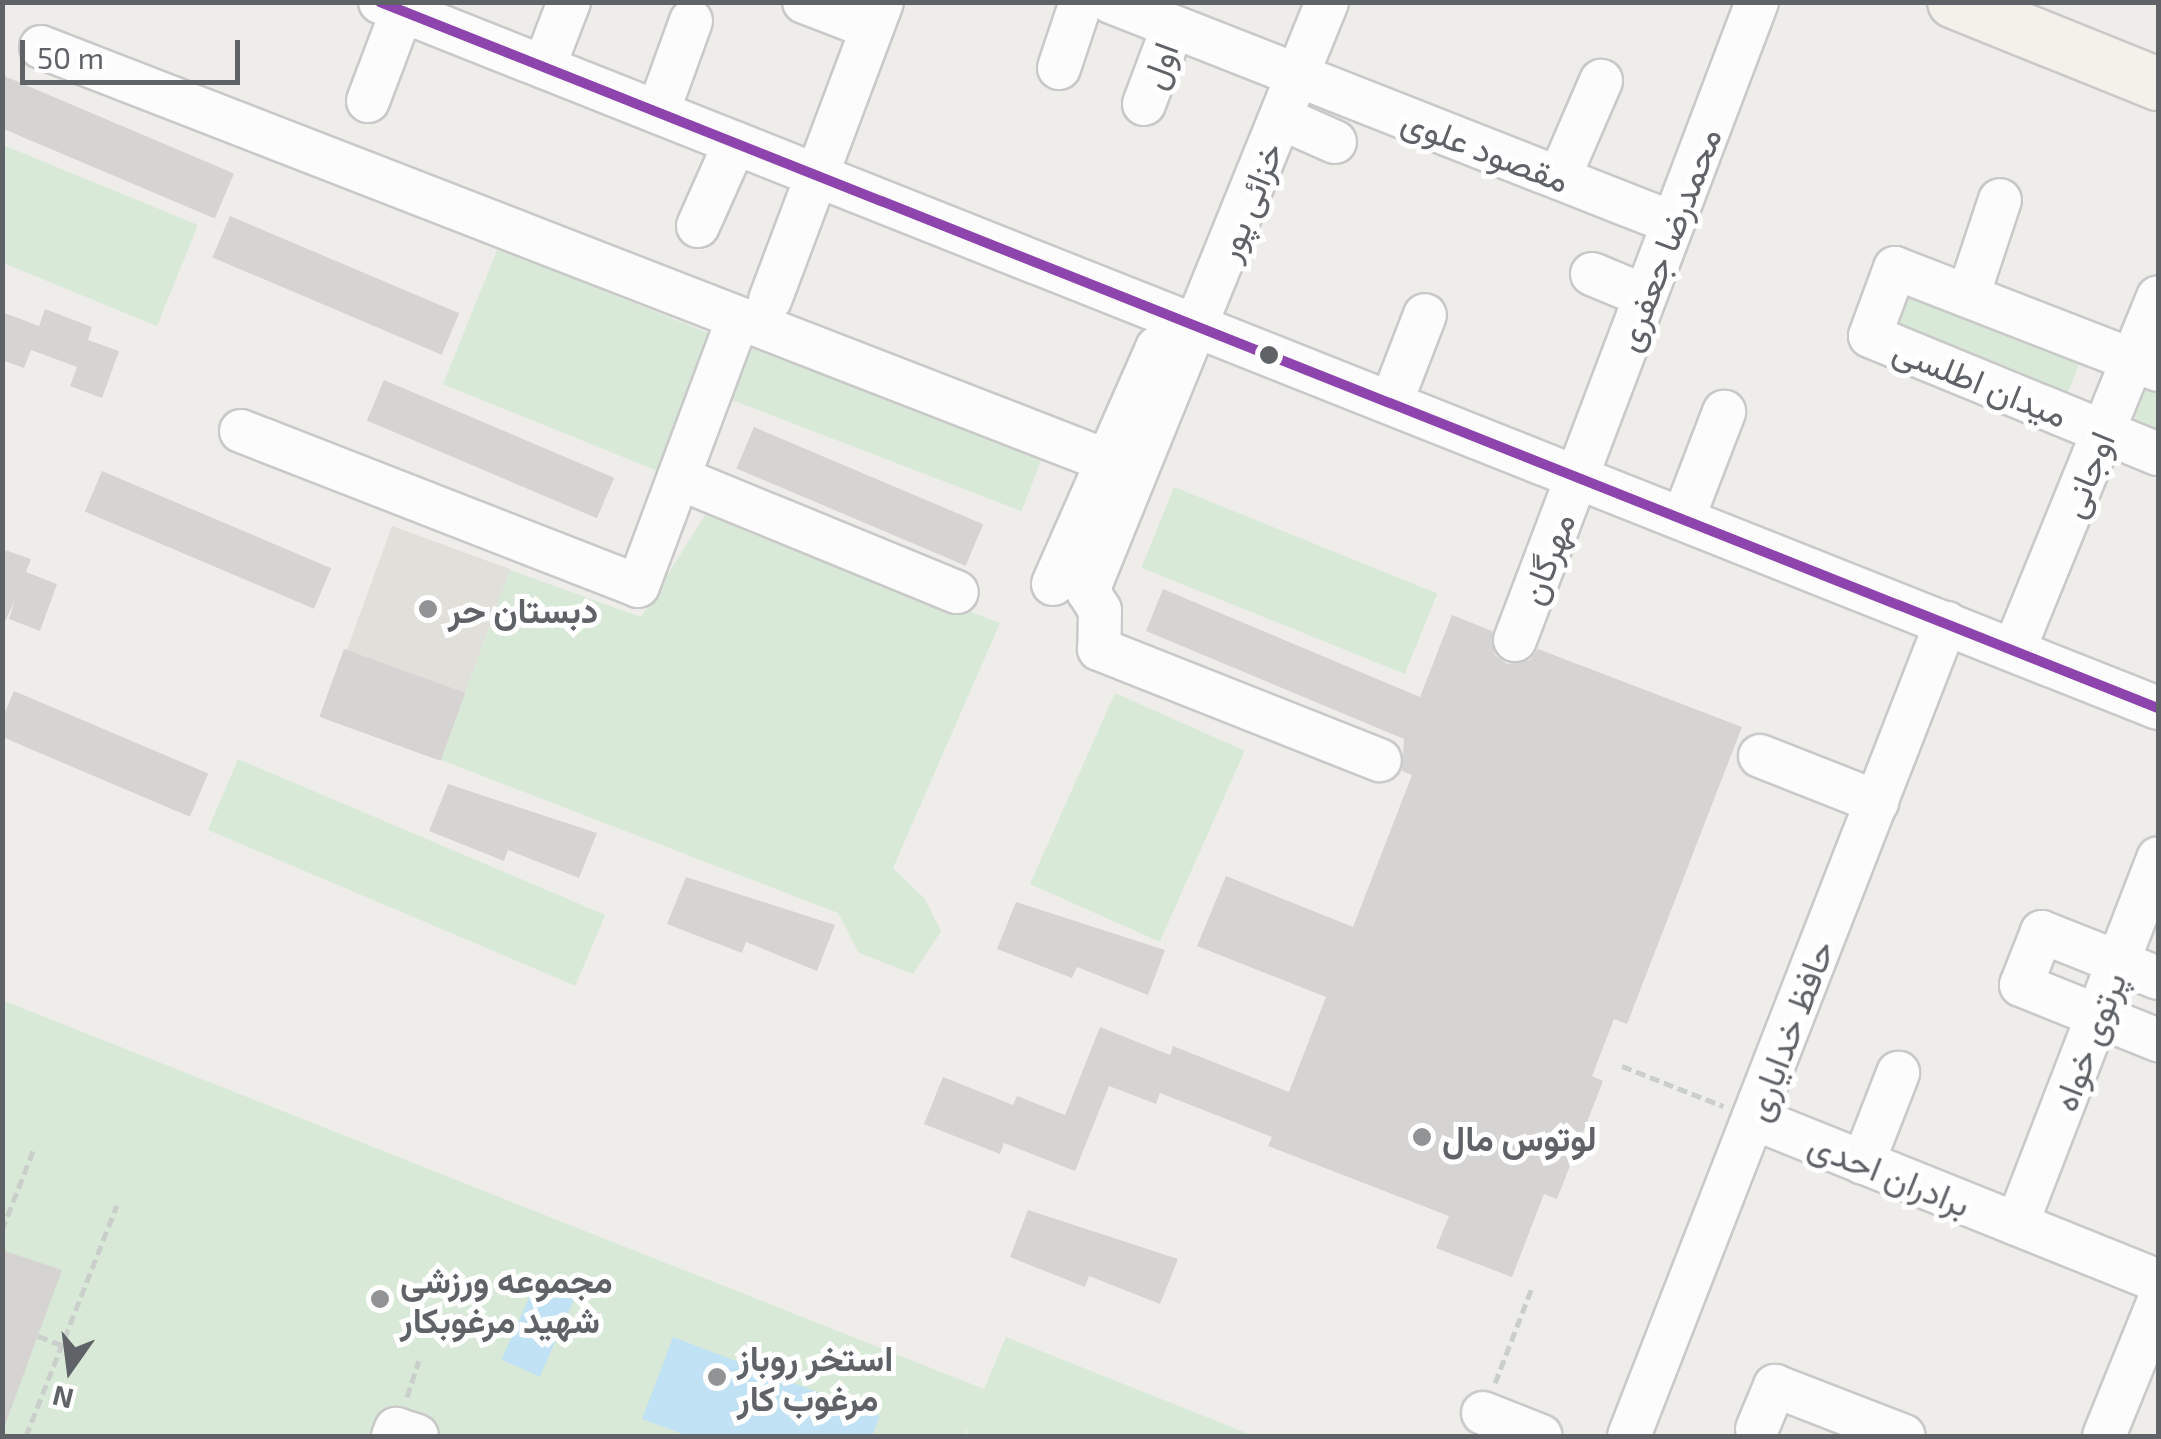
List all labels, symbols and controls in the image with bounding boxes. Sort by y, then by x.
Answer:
scale bar [25,20,245,82]
street label: اول [1130,36,1186,94]
text: 50 m [37,39,104,75]
street label: مقصود علوی [1396,98,1576,200]
street label: محمدرضا جعفری [1605,121,1729,357]
street label: خزائی پور [1205,136,1291,266]
street label: میدان اطلسی [1888,327,2074,435]
unlabelled marker [1259,345,1279,365]
street label: اوجانی [2050,425,2122,523]
street label: مهرگان [1509,506,1583,610]
place label: دبستان حر [448,588,598,630]
marker: دبستان حر [417,598,439,620]
street label: حافظ خدایاری [1734,934,1842,1126]
street label: پرتوی خواه [2042,966,2134,1116]
place label: لوتوس مال [1442,1116,1597,1158]
street label: برادران احدی [1803,1122,1977,1224]
marker: لوتوس مال [1411,1126,1433,1148]
place label: مجموعه ورزشی شهید مرغوبکار [400,1258,613,1340]
marker: مجموعه ورزشی شهید مرغوبکار [369,1288,391,1310]
north arrow [20,1319,120,1419]
place label: استخر روباز مرغوب کار [737,1336,893,1418]
marker: استخر روباز مرغوب کار [706,1366,728,1388]
text: N [49,1379,77,1417]

